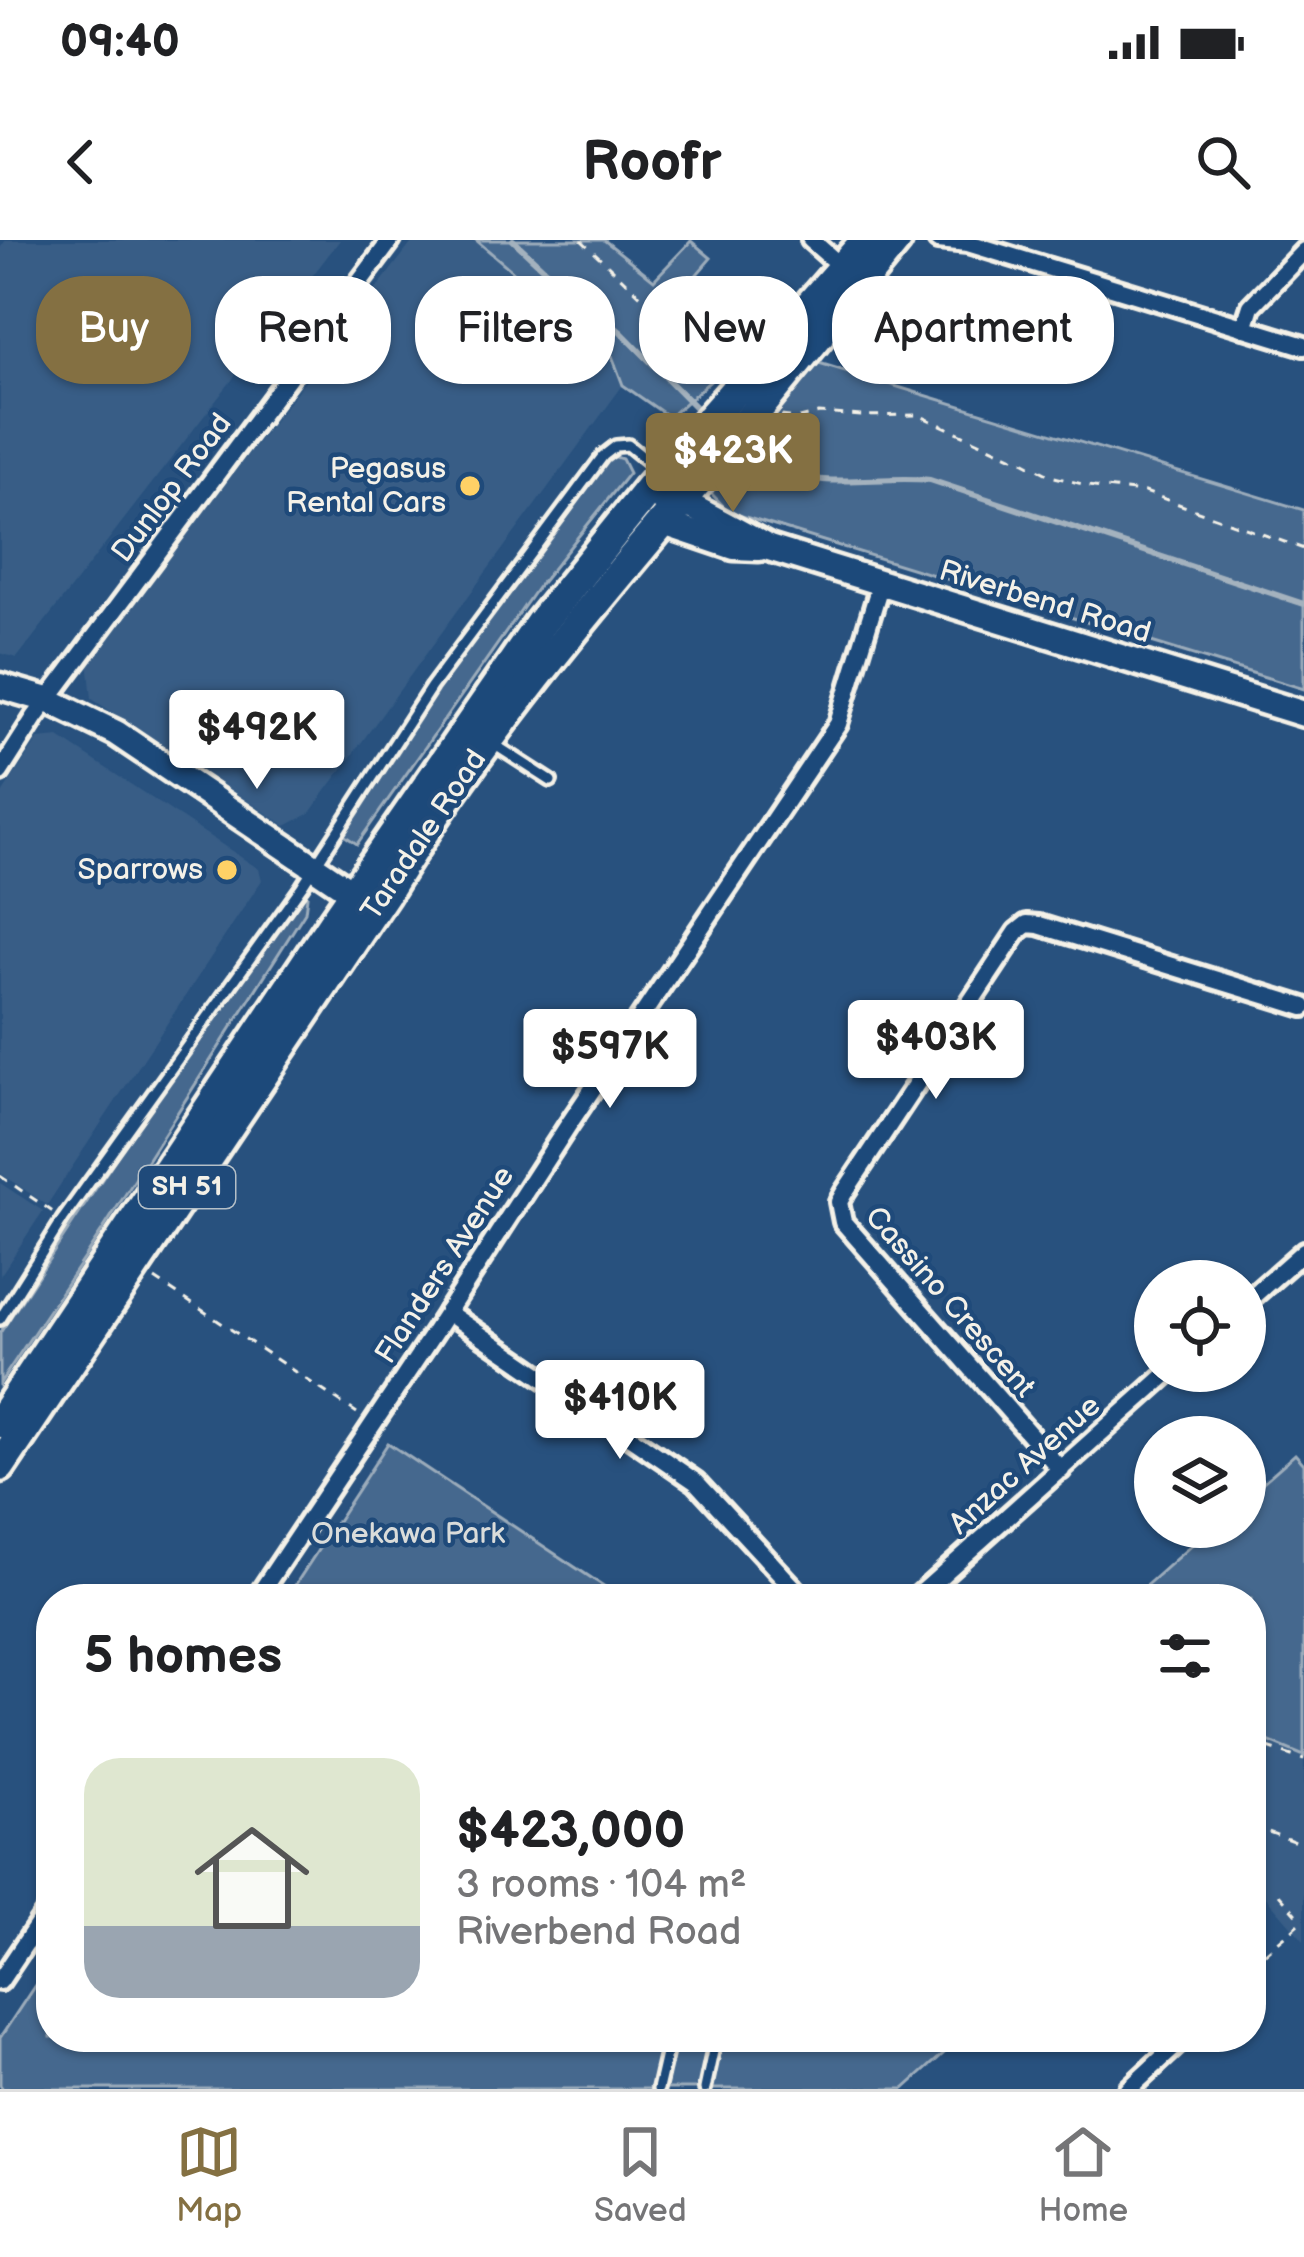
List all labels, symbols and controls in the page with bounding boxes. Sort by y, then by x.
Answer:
text: 09:40 [60,15,180,70]
icon: back [48,129,114,195]
icon: search [1190,129,1256,195]
text: Roofr [582,130,722,195]
chip: Buy [36,276,191,384]
chip: Rent [215,276,391,384]
chip: Filters [415,276,615,384]
chip: New [639,276,808,384]
chip: Apartment [832,276,1114,384]
street label: Dunlop Road [104,406,240,570]
pin: $423K [649,413,817,515]
text: $423K [673,428,793,475]
place label: Pegasus Rental Cars [286,451,446,521]
marker: Pegasus Rental Cars [457,473,483,499]
street label: Riverbend Road [935,553,1155,651]
pin: $492K [173,690,341,792]
text: $492K [196,705,318,752]
street label: Taradale Road [354,743,494,927]
place label: Sparrows [78,852,203,888]
marker: Sparrows [214,857,240,883]
pin: $403K [852,1000,1020,1102]
pin: $597K [526,1009,694,1111]
text: $403K [875,1015,997,1062]
text: $597K [550,1024,670,1071]
street label: Flanders Avenue [368,1160,522,1370]
road number: SH 51 [139,1166,235,1208]
street label: Cassino Crescent [857,1199,1043,1405]
map controls [1134,1260,1266,1548]
button: locate [1134,1260,1266,1392]
pin: $410K [536,1360,704,1462]
text: $410K [562,1375,678,1422]
street label: Anzac Avenue [942,1388,1108,1542]
button: layers [1134,1416,1266,1548]
park label: Onekawa Park [311,1516,505,1552]
icon: filters [1152,1623,1218,1689]
text: 5 homes [84,1626,282,1687]
text: $423,000 [456,1801,685,1862]
icon: home [180,1806,324,1950]
text: 3 rooms · 104 m² [456,1862,747,1909]
text: Riverbend Road [456,1909,741,1956]
tab: Map [176,2119,242,2231]
tab: Saved [594,2119,687,2231]
tab: Home [1038,2119,1128,2231]

